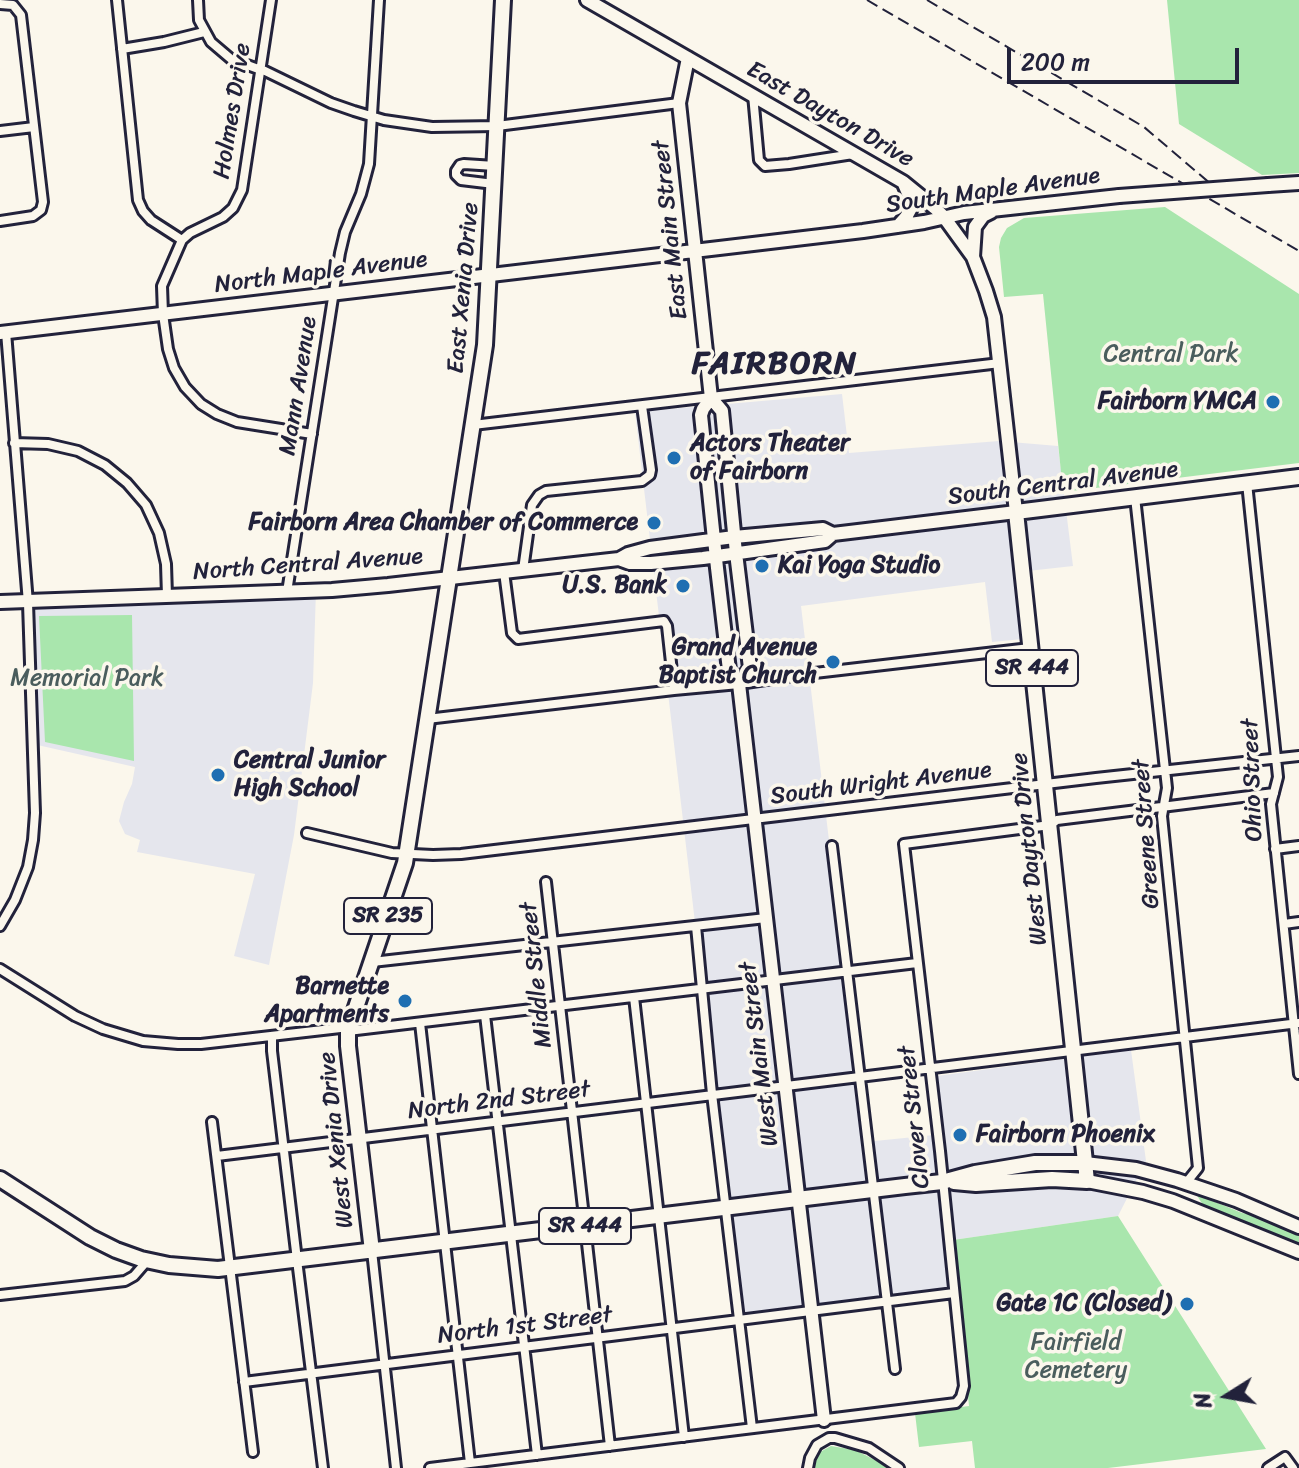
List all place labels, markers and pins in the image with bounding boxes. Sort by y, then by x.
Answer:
place label: Fairborn YMCA [1098,388,1257,416]
marker: Fairborn YMCA [1264,393,1282,411]
place label: Actors Theater of Fairborn [690,430,850,486]
marker: Actors Theater of Fairborn [665,449,683,467]
place label: Fairborn Area Chamber of Commerce [248,509,638,537]
marker: Fairborn Area Chamber of Commerce [645,514,663,532]
place label: Kai Yoga Studio [778,552,940,580]
marker: Kai Yoga Studio [753,557,771,575]
place label: U.S. Bank [562,572,667,600]
marker: U.S. Bank [674,577,692,595]
place label: Grand Avenue Baptist Church [659,634,817,690]
marker: Grand Avenue Baptist Church [824,653,842,671]
place label: Central Junior High School [234,747,385,803]
marker: Central Junior High School [209,766,227,784]
place label: Barnette Apartments [265,973,389,1029]
marker: Barnette Apartments [396,992,414,1010]
place label: Fairborn Phoenix [976,1121,1155,1149]
marker: Fairborn Phoenix [951,1126,969,1144]
place label: Gate 1C (Closed) [996,1290,1171,1318]
marker: Gate 1C (Closed) [1178,1295,1196,1313]

